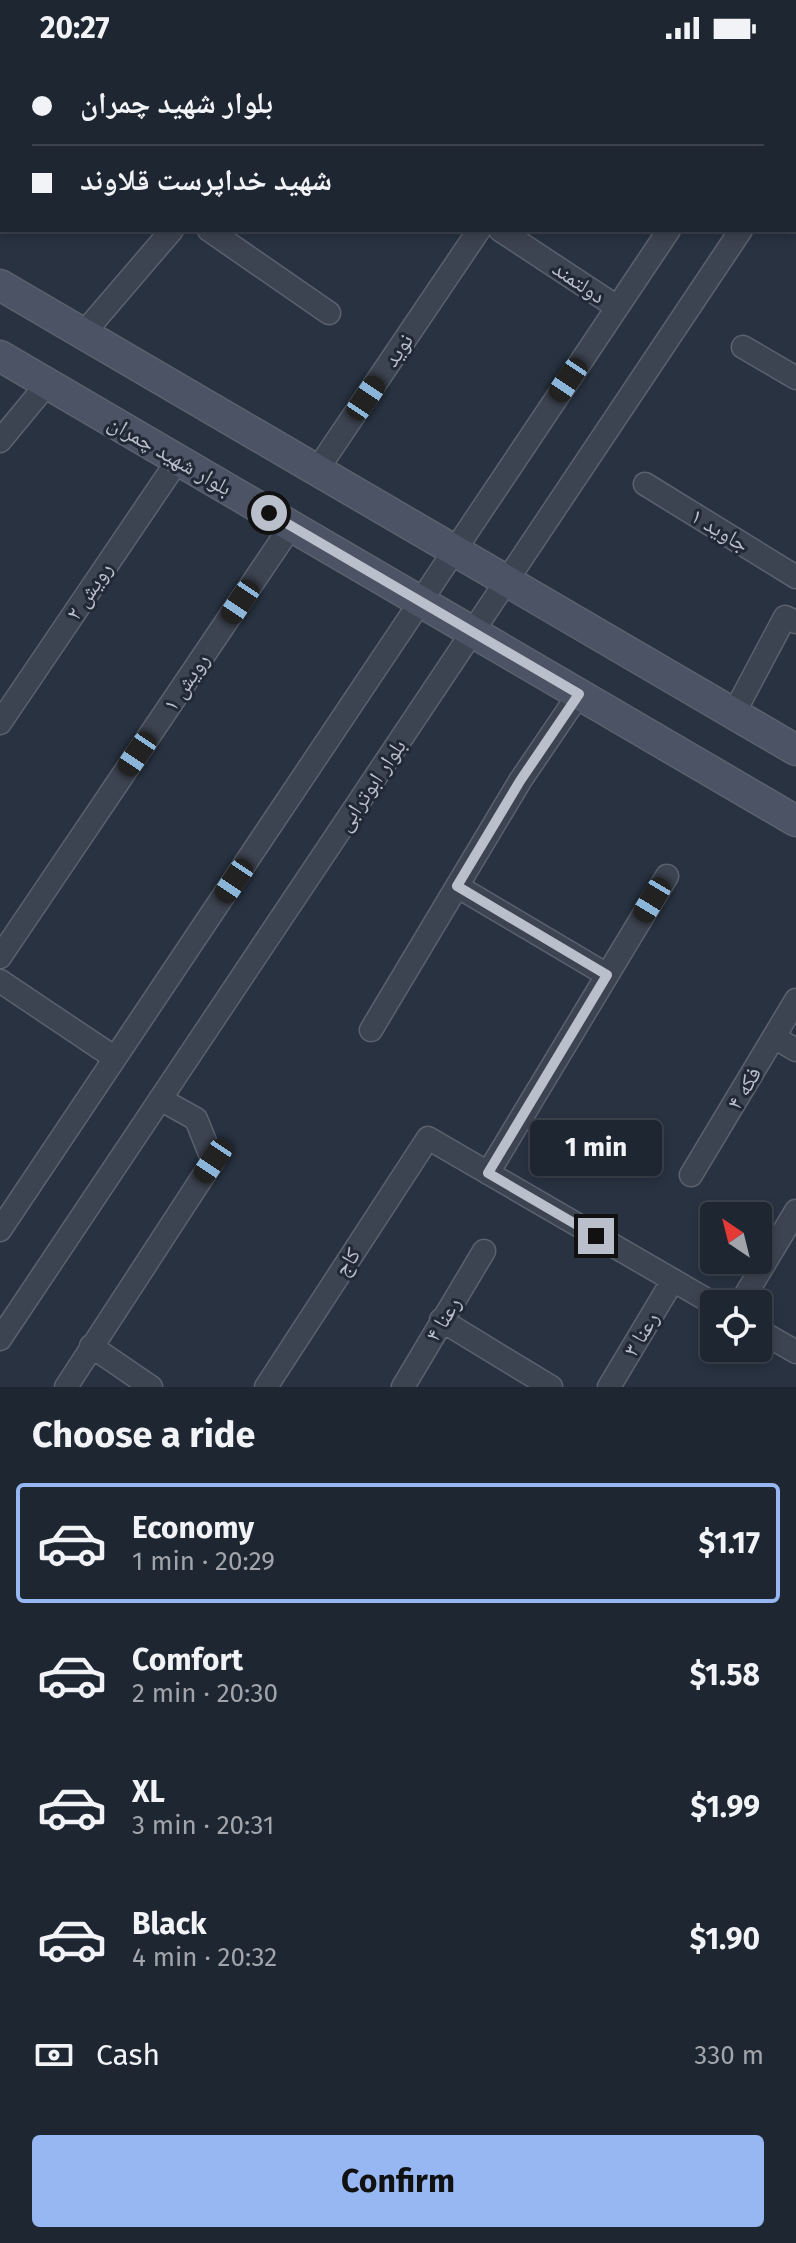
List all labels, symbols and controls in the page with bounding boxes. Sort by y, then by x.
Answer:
text: 20:27 [40,10,110,46]
text: بلوار شهید چمران [80,85,273,121]
text: شهید خداپرست قلاوند [80,162,332,198]
street label: دولتمند [547,255,611,309]
street label: نوید [377,328,419,372]
car [545,353,591,407]
car [343,371,389,425]
street label: بلوار شهید چمران [103,409,237,501]
route start [251,495,287,531]
street label: جاوید ۱ [686,502,754,558]
street label: رویش ۲ [60,557,118,625]
car [217,575,263,629]
street label: رویش ۱ [157,648,215,716]
car [114,727,160,781]
street label: بلوار ابوترابی [330,734,412,836]
car [211,854,257,908]
car [629,873,675,927]
street label: فکه ۴ [721,1062,767,1114]
callout: 1 min [530,1120,662,1176]
text: 1 min [565,1132,627,1163]
car [190,1134,236,1188]
north arrow [700,1202,772,1274]
map controls [700,1202,772,1362]
route end [578,1218,614,1254]
street label: کاج [328,1243,366,1281]
button: locate [700,1290,772,1362]
street label: رعنا ۴ [419,1292,467,1346]
street label: رعنا ۳ [617,1307,665,1361]
text: Choose a ride [32,1413,255,1457]
icon: car [36,1507,108,1579]
text: Economy [132,1510,254,1546]
text: $1.17 [699,1525,760,1561]
text: 1 min · 20:29 [132,1546,275,1577]
icon: car [36,1639,108,1711]
text: Comfort [132,1642,243,1678]
text: $1.58 [690,1657,760,1693]
text: 2 min · 20:30 [132,1678,278,1709]
icon: car [36,1771,108,1843]
text: XL [132,1774,165,1810]
text: $1.99 [691,1789,760,1825]
text: 3 min · 20:31 [132,1810,274,1841]
icon: car [36,1903,108,1975]
text: Black [132,1906,207,1942]
text: $1.90 [690,1921,760,1957]
text: 4 min · 20:32 [132,1942,277,1973]
icon: cash [32,2033,76,2077]
text: Cash [96,2037,160,2073]
text: 330 m [694,2040,764,2071]
button: Confirm [32,2135,764,2227]

